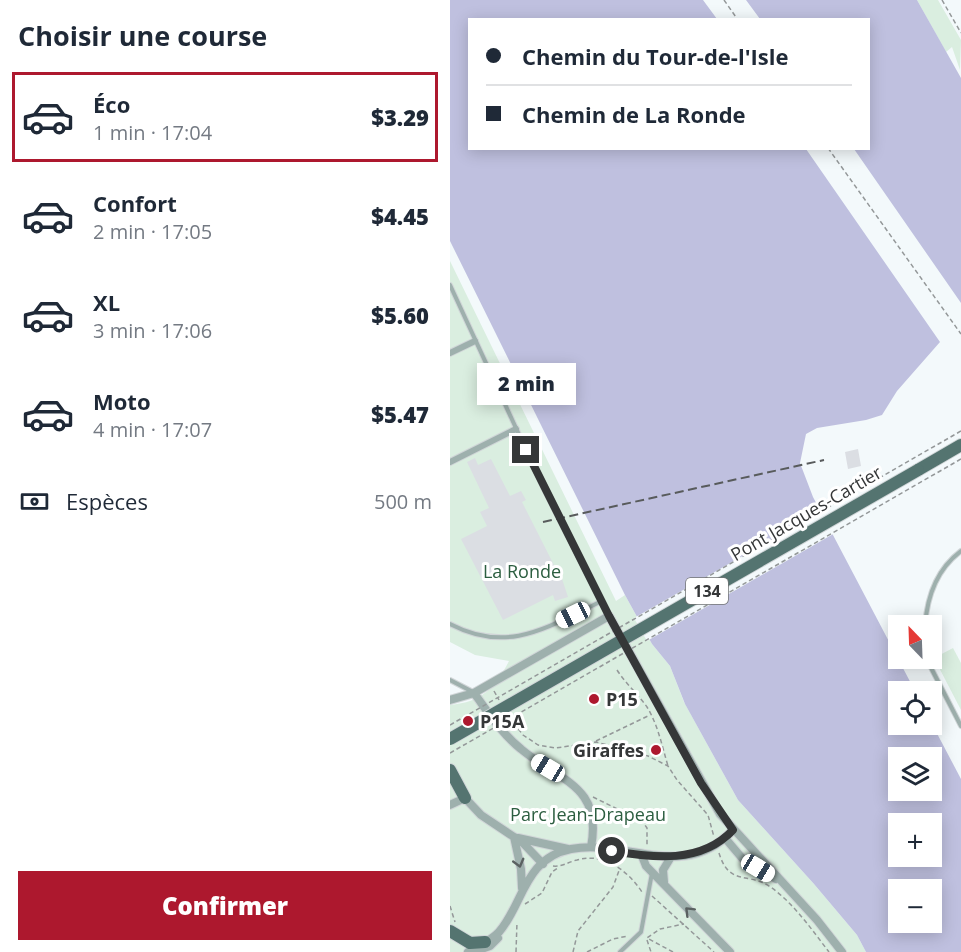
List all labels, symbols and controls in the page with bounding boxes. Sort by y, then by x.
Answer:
text: Choisir une course [18,17,267,54]
text: Chemin du Tour-de-l'Isle [522,41,788,71]
text: Éco [93,89,130,119]
icon: car [21,90,75,144]
text: Chemin de La Ronde [522,99,746,129]
text: $3.29 [371,102,429,132]
text: 1 min · 17:04 [93,119,212,146]
text: Confort [93,188,177,218]
icon: car [21,189,75,243]
text: $4.45 [371,201,429,231]
text: 2 min · 17:05 [93,218,212,245]
text: XL [93,287,120,317]
icon: car [21,288,75,342]
text: $5.60 [371,300,429,330]
text: 3 min · 17:06 [93,317,212,344]
callout: 2 min [476,363,575,405]
text: 2 min [498,370,555,397]
text: Moto [93,386,151,416]
icon: car [21,387,75,441]
text: $5.47 [371,399,429,429]
text: 4 min · 17:07 [93,416,212,443]
route end [512,436,539,463]
street label: Pont Jacques-Cartier [726,460,887,566]
icon: cash [18,485,51,518]
text: Espèces [66,486,148,516]
text: 500 m [374,488,432,515]
park label: La Ronde [483,559,561,583]
road number: 134 [686,578,728,604]
car [553,599,593,631]
north arrow [888,615,942,669]
map controls [888,615,942,933]
button: locate [888,681,942,735]
place label: P15 [606,687,638,711]
marker: P15 [587,692,601,706]
place label: P15A [480,709,525,733]
marker: P15A [461,714,475,728]
place label: Giraffes [573,738,644,762]
marker: Giraffes [649,743,663,757]
button: layers [888,747,942,801]
car [528,751,568,785]
park label: Parc Jean-Drapeau [510,802,666,826]
button: + [888,813,942,867]
route start [598,837,625,864]
car [738,851,778,885]
one-way arrow [512,857,524,868]
button: Confirmer [18,871,432,940]
button: − [888,879,942,933]
one-way arrow [685,907,696,917]

